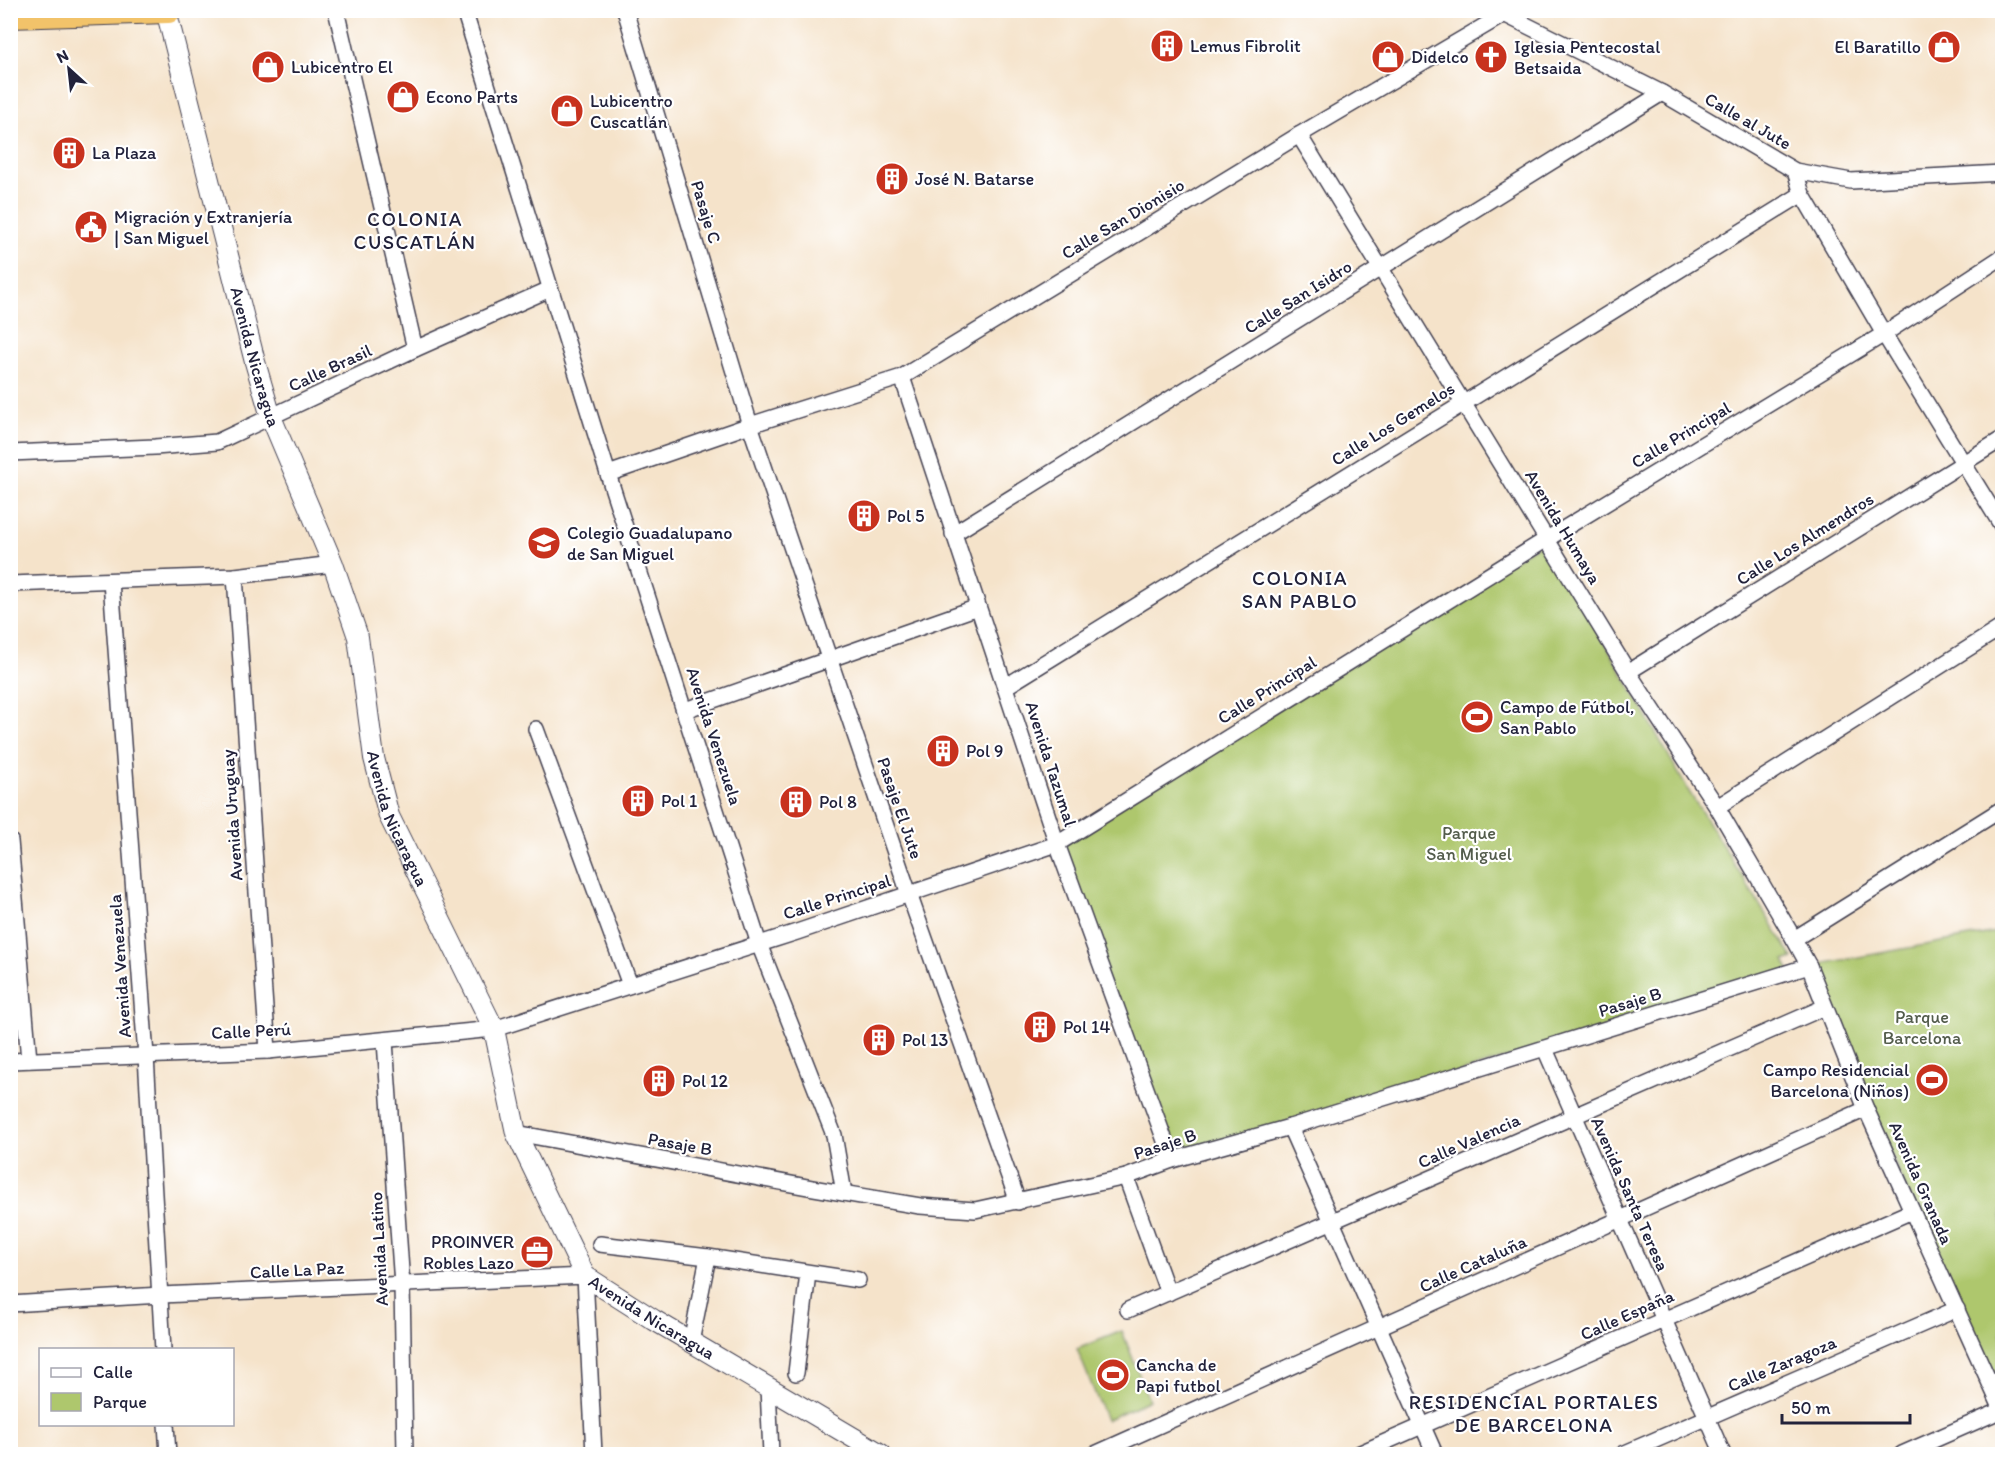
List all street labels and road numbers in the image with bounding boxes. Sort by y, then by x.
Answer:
street label: Calle al Jute [1701,87,1795,155]
street label: Calle San Dionisio [1058,174,1188,264]
street label: Pasaje C [686,178,726,246]
street label: Calle San Isidro [1240,255,1356,339]
street label: Avenida Nicaragua [225,285,285,430]
street label: Calle Brasil [285,339,375,397]
street label: Calle Los Gemelos [1327,377,1459,471]
street label: Calle Principal [1627,397,1735,473]
street label: Avenida Humaya [1520,466,1606,589]
street label: Calle Los Almendros [1732,488,1878,590]
street label: Calle Principal [1214,651,1320,729]
street label: Avenida Venezuela [681,664,747,808]
street label: Avenida Tazumal [1020,699,1082,829]
street label: Avenida Uruguay [216,748,248,881]
street label: Avenida Nicaragua [362,750,433,890]
street label: Pasaje El Jute [872,754,928,862]
street label: Calle Principal [780,869,894,925]
street label: Avenida Venezuela [104,894,136,1038]
street label: Pasaje B [1596,982,1664,1022]
street label: Calle Perú [211,1018,291,1044]
street label: Calle Valencia [1414,1108,1524,1173]
street label: Avenida Santa Teresa [1586,1114,1674,1275]
street label: Avenida Granada [1884,1118,1958,1248]
street label: Pasaje B [1131,1124,1199,1164]
street label: Pasaje B [646,1128,714,1160]
street label: Avenida Latino [365,1191,393,1307]
street label: Calle Cataluña [1416,1230,1531,1297]
street label: Calle La Paz [249,1257,345,1283]
street label: Avenida Nicaragua [585,1270,719,1364]
street label: Calle España [1577,1284,1678,1345]
street label: Calle Zaragoza [1724,1331,1840,1397]

